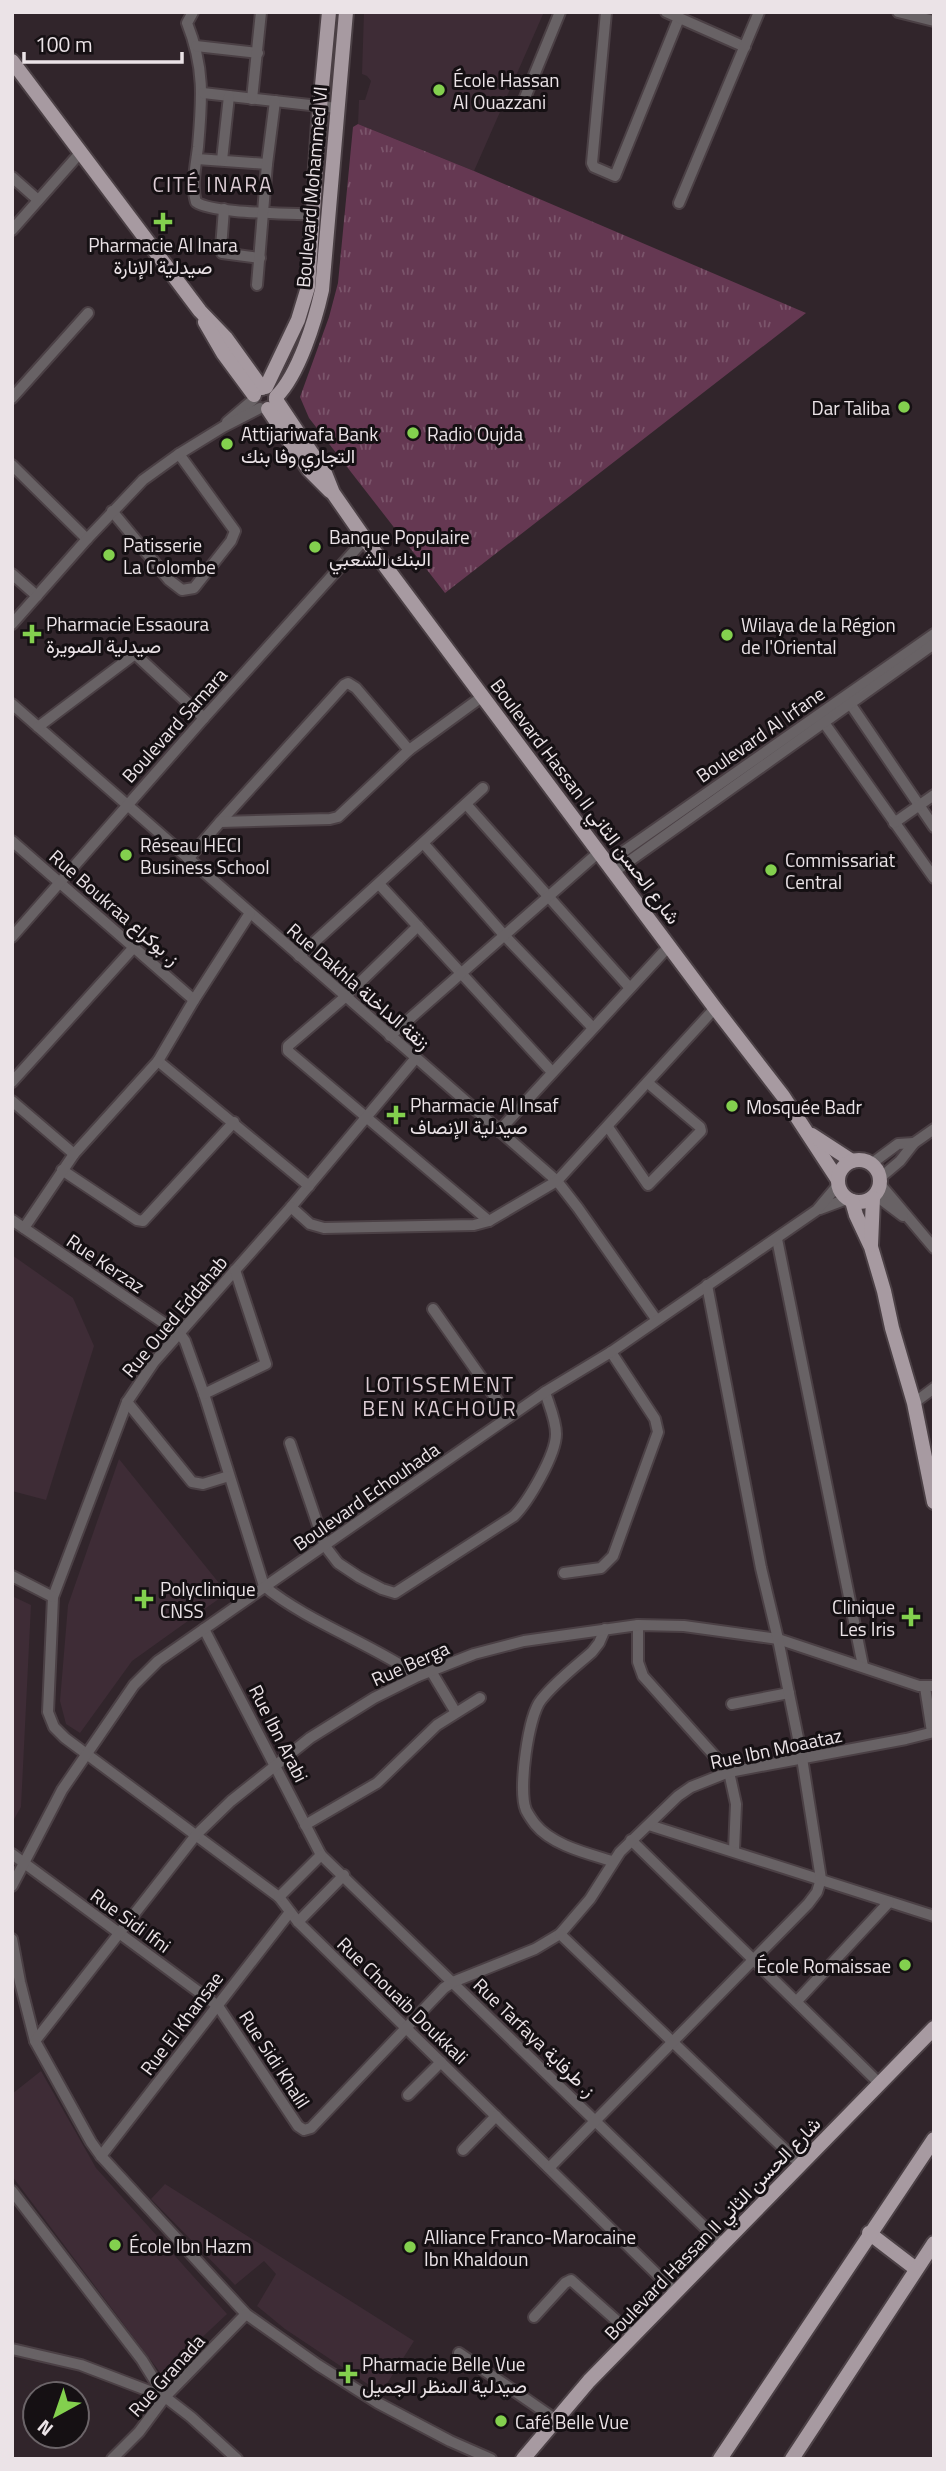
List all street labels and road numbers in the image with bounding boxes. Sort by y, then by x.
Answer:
street label: Boulevard Mohammed VI [288,85,334,289]
street label: Boulevard Samara [114,661,234,789]
street label: Boulevard Hassan II شارع الحسن الثاني [482,672,688,931]
street label: Boulevard Al Irfane [690,679,830,789]
street label: Rue Boukraa ز. بوكراع [43,842,187,972]
street label: Rue Dakhla زنقة الداخلة [281,915,437,1057]
street label: Rue Kerzaz [61,1226,151,1300]
street label: Rue Oued Eddahab [114,1249,234,1383]
street label: Boulevard Echouhada [287,1434,446,1557]
street label: Rue Berga [366,1633,454,1693]
street label: Rue Ibn Arabi [242,1679,316,1787]
street label: Rue Ibn Moaataz [707,1720,845,1776]
street label: Rue Sidi Ifni [85,1881,177,1959]
street label: Rue Chouaib Doukkali [331,1930,475,2070]
street label: Rue El Khansae [132,1965,230,2081]
street label: Rue Tarfaya ز. طرفاية [467,1971,603,2103]
street label: Rue Sidi Khalil [232,2004,318,2114]
street label: Boulevard Hassan II شارع الحسن الثاني [597,2110,828,2348]
street label: Rue Granada [121,2327,211,2423]

